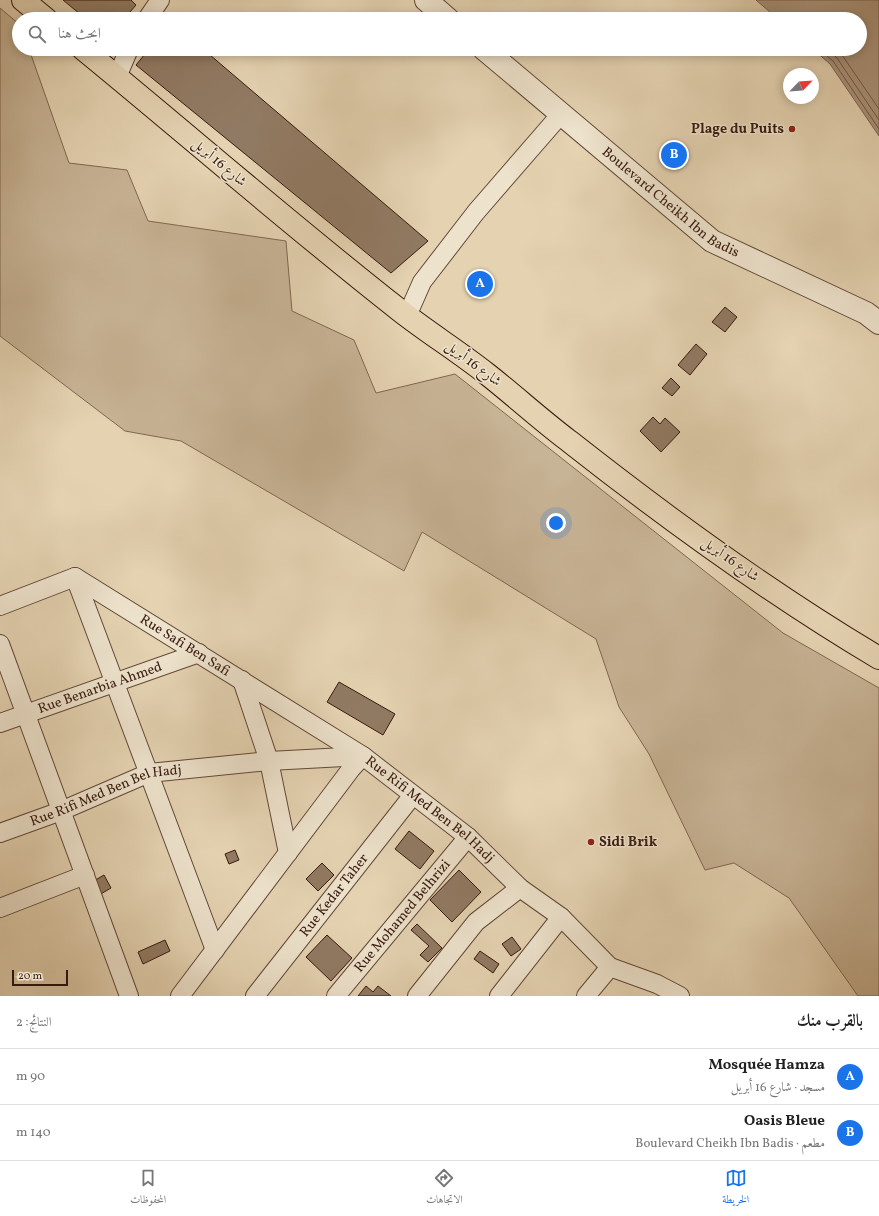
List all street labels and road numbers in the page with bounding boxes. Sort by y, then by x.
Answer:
street label: شارع 16 أبريل [187,133,252,192]
street label: Boulevard Cheikh Ibn Badis [599,143,745,259]
street label: شارع 16 أبريل [440,335,506,392]
street label: شارع 16 أبريل [697,532,764,587]
street label: Rue Safi Ben Safi [136,610,234,681]
street label: Rue Benarbia Ahmed [35,657,165,718]
street label: Rue Rifi Med Ben Bel Hadj [361,752,498,867]
street label: Rue Rifi Med Ben Bel Hadj [27,760,182,831]
street label: Rue Kedar Taher [295,850,373,941]
street label: Rue Mohamed Belhrizi [350,856,455,976]

